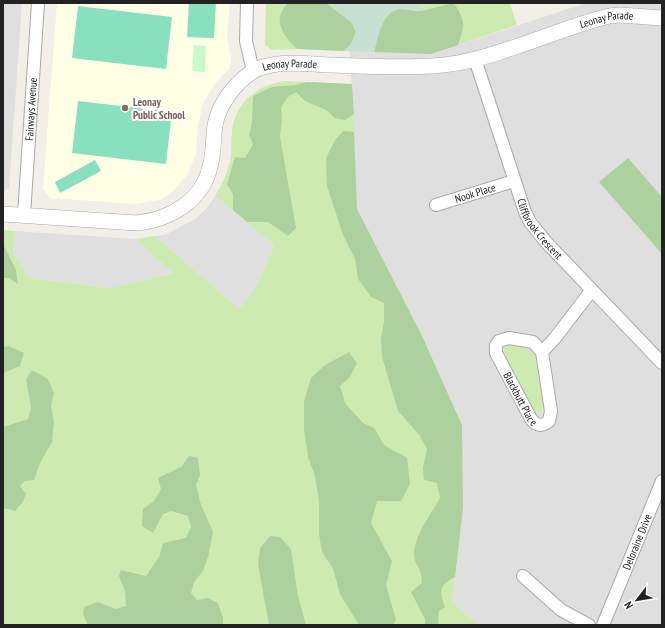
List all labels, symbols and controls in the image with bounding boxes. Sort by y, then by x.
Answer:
street label: Leonay Parade [578,8,634,31]
street label: Leonay Parade [261,56,318,74]
street label: Fairways Avenue [22,77,40,141]
place label: Leonay Public School [133,95,185,122]
marker: Leonay Public School [120,103,130,113]
street label: Nook Place [453,180,498,206]
street label: Cliffbrook Crescent [514,197,566,262]
street label: Blackbutt Place [500,370,540,429]
street label: Deloraine Drive [619,511,655,572]
north arrow [617,580,657,620]
text: N [621,599,636,611]

